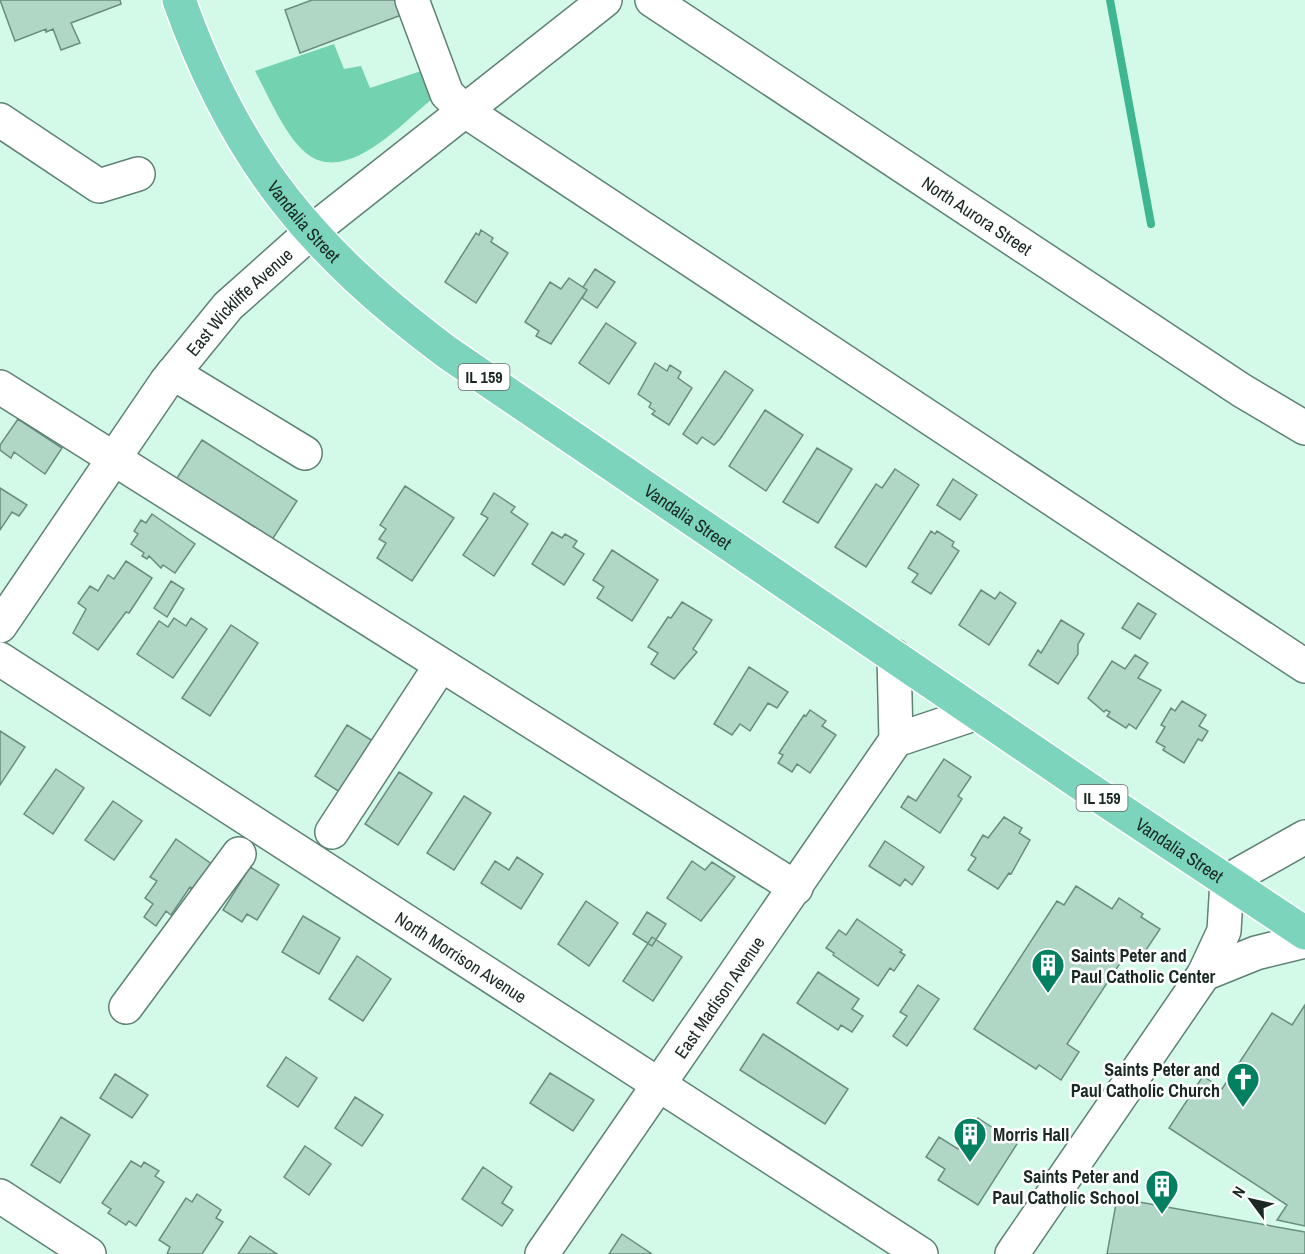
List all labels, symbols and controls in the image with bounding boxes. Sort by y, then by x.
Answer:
street label: North Aurora Street [917,170,1037,261]
street label: Vandalia Street [262,175,346,268]
street label: East Wickliffe Avenue [180,242,298,361]
road number: IL 159 [458,364,510,390]
street label: Vandalia Street [639,478,737,555]
road number: IL 159 [1076,785,1128,811]
street label: Vandalia Street [1131,811,1229,888]
street label: North Morrison Avenue [391,905,532,1009]
street label: East Madison Avenue [668,931,770,1063]
place label: Saints Peter and Paul Catholic Center [1071,943,1216,989]
building icon: Saints Peter and Paul Catholic Center [1030,947,1066,994]
place label: Saints Peter and Paul Catholic Church [1071,1057,1220,1103]
church icon: Saints Peter and Paul Catholic Church [1225,1061,1261,1108]
building icon: Morris Hall [952,1116,988,1163]
place label: Morris Hall [993,1122,1069,1147]
place label: Saints Peter and Paul Catholic School [992,1164,1139,1210]
building icon: Saints Peter and Paul Catholic School [1144,1168,1180,1215]
north arrow [1221,1170,1281,1230]
text: N [1227,1182,1250,1202]

